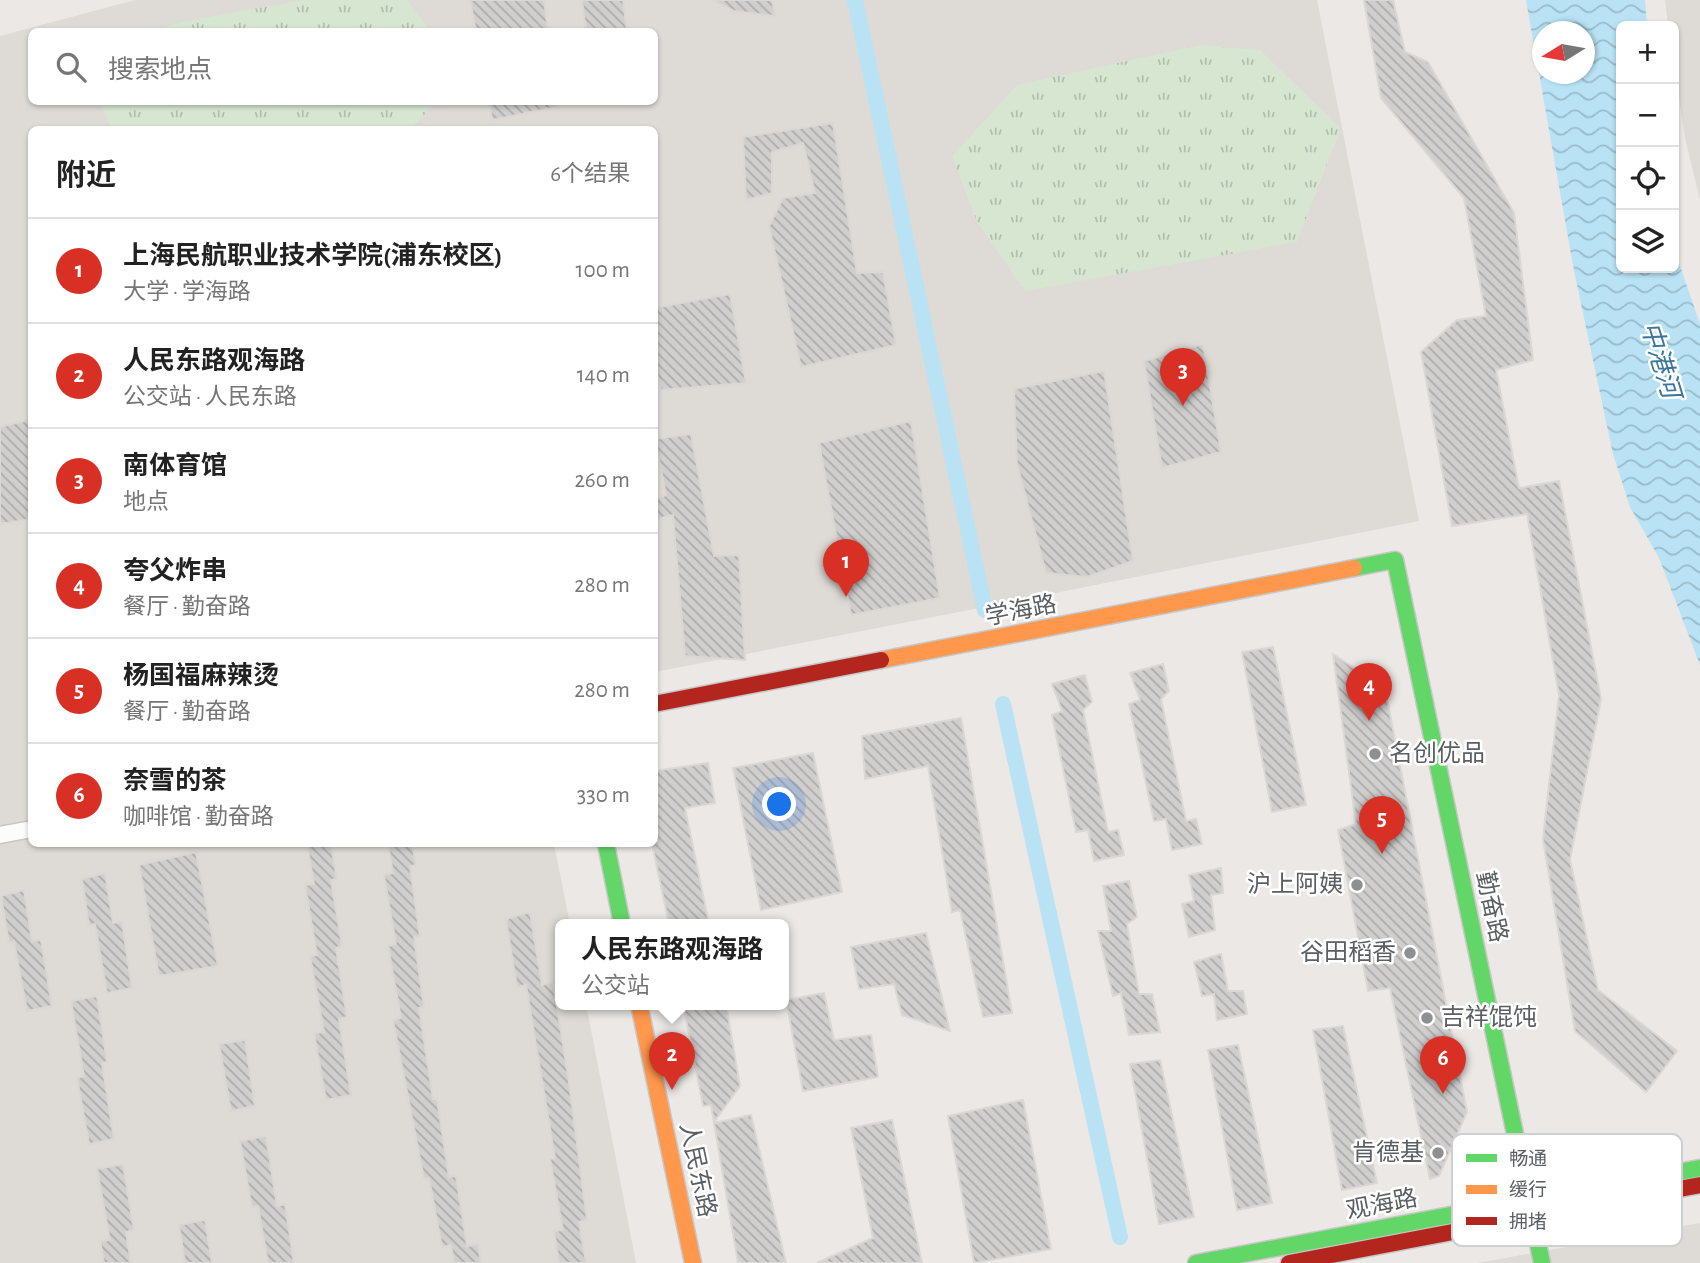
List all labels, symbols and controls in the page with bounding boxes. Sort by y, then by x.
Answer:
north arrow [1532,21,1595,84]
map controls [1616,21,1679,273]
button: + [1616,21,1679,84]
search box [28,28,658,105]
icon: search [52,48,90,86]
text: 搜索地点 [108,57,212,83]
button: − [1616,84,1679,147]
button: locate [1616,147,1679,210]
text: 附近 [56,161,116,191]
text: 6个结果 [550,163,630,186]
button: layers [1616,210,1679,273]
text: 上海民航职业技术学院(浦东校区) [123,243,502,269]
text: 1 [75,259,83,282]
text: 100 m [576,259,630,282]
text: 大学 · 学海路 [123,281,251,304]
water label: 中港河 [1636,319,1686,406]
text: 人民东路观海路 [123,348,305,374]
pin: 3 [1160,348,1206,406]
text: 2 [74,364,84,387]
text: 140 m [577,364,630,387]
text: 公交站 · 人民东路 [123,386,297,409]
text: 南体育馆 [123,453,227,479]
text: 3 [74,469,84,492]
text: 260 m [574,469,630,492]
text: 地点 [123,491,169,514]
pin: 1 [823,539,869,597]
text: 夸父炸串 [123,558,227,584]
text: 4 [73,574,85,597]
text: 280 m [574,574,630,597]
street label: 学海路 [983,590,1059,630]
text: 餐厅 · 勤奋路 [123,596,251,619]
text: 杨国福麻辣烫 [123,663,279,689]
pin: 4 [1346,663,1392,721]
text: 5 [74,679,84,702]
text: 280 m [574,679,630,702]
text: 餐厅 · 勤奋路 [123,701,251,724]
place label: 名创优品 [1389,740,1485,766]
marker: 名创优品 [1367,746,1383,762]
text: 奈雪的茶 [123,768,227,794]
text: 6 [73,784,85,807]
text: 330 m [577,784,630,807]
your location [762,787,796,821]
pin: 5 [1359,796,1405,854]
text: 咖啡馆 · 勤奋路 [123,806,274,829]
street label: 勤奋路 [1472,869,1512,945]
place label: 沪上阿姨 [1247,871,1343,897]
marker: 沪上阿姨 [1349,877,1365,893]
popup [555,919,789,1010]
text: 人民东路观海路 [581,937,763,963]
place label: 谷田稻香 [1300,940,1396,965]
marker: 谷田稻香 [1402,945,1418,961]
text: 公交站 [581,975,650,998]
place label: 吉祥馄饨 [1441,1004,1537,1030]
marker: 吉祥馄饨 [1419,1010,1435,1026]
pin: 2 [649,1032,695,1090]
pin: 6 [1420,1036,1466,1094]
street label: 人民东路 [675,1120,721,1219]
legend [1452,1134,1682,1246]
place label: 肯德基 [1352,1139,1424,1165]
marker: 肯德基 [1430,1145,1446,1161]
text: 畅通 [1509,1149,1547,1169]
text: 缓行 [1509,1179,1547,1200]
street label: 观海路 [1344,1184,1420,1224]
text: 拥堵 [1509,1211,1547,1232]

